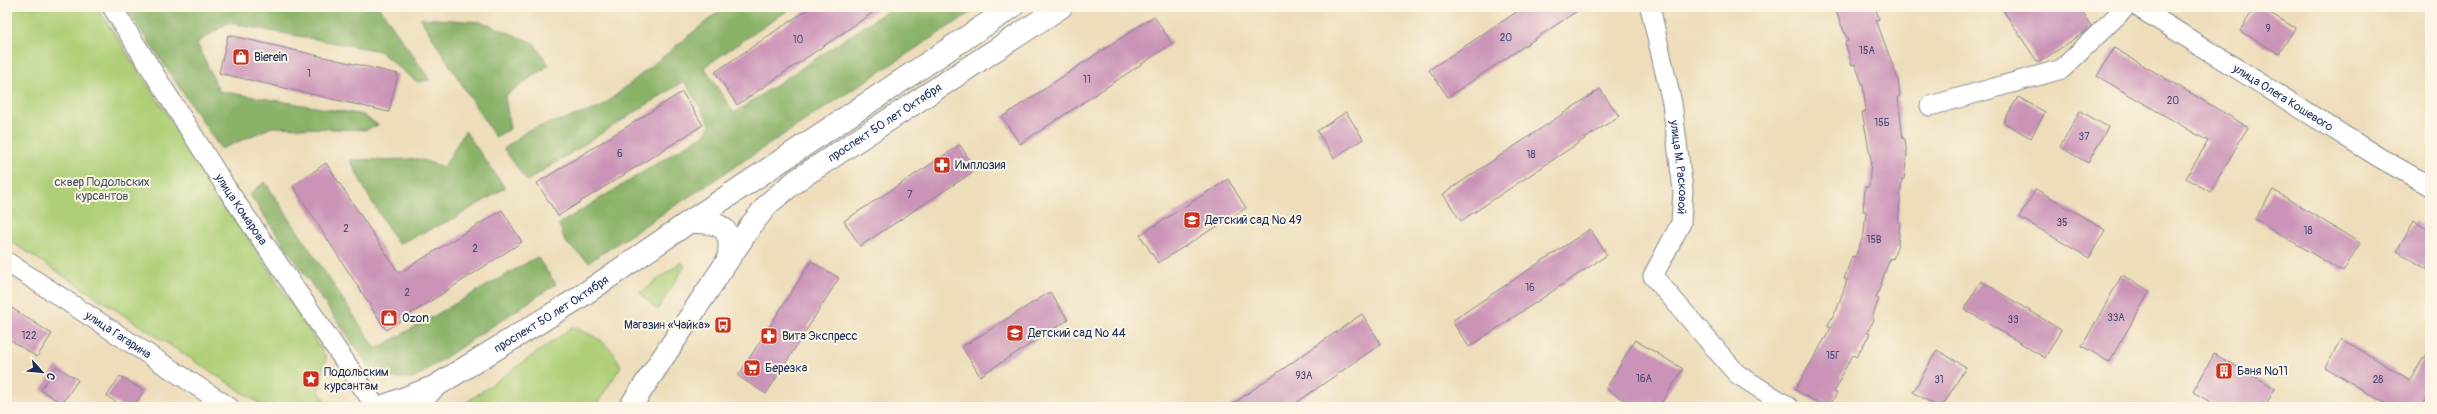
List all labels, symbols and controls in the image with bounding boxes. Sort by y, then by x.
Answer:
house number: 9 [2265,23,2271,35]
house number: 20 [1500,32,1512,44]
house number: 10 [793,34,804,46]
house number: 15А [1859,45,1875,57]
shop icon: Bierein [231,47,251,67]
place label: Bierein [254,50,288,65]
street label: улица Олега Кошевого [2229,60,2336,135]
house number: 1 [307,68,311,80]
house number: 11 [1083,74,1091,86]
street label: проспект 50 лет Октября [825,80,945,165]
house number: 20 [2167,95,2179,107]
house number: 15Б [1874,117,1890,129]
street label: улица М. Расковой [1667,118,1691,215]
house number: 37 [2079,131,2090,143]
house number: 6 [617,148,623,160]
house number: 18 [1527,149,1535,161]
pharmacy icon: Имплозия [932,155,952,175]
place label: Имплозия [955,158,1006,173]
street label: улица Комарова [211,170,271,248]
park label: сквер Подольских курсантов [54,175,150,204]
house number: 7 [907,189,913,201]
school or university icon: Детский сад № 49 [1182,210,1202,230]
place label: Детский сад № 49 [1204,213,1302,228]
house number: 35 [2057,217,2068,229]
house number: 2 [343,223,349,235]
house number: 18 [2304,225,2312,237]
house number: 15В [1867,234,1882,246]
house number: 2 [472,243,478,255]
street label: проспект 50 лет Октября [491,272,612,356]
house number: 16 [1525,282,1535,294]
house number: 2 [404,287,410,299]
street label: улица Гагарина [82,307,155,362]
shop icon: Ozon [379,308,399,328]
place label: Ozon [402,311,429,326]
house number: 33А [2107,312,2125,324]
house number: 33 [2007,314,2019,326]
bus stop icon: Магазин «Чайка» [713,315,733,335]
place label: Магазин «Чайка» [624,318,710,333]
school or university icon: Детский сад № 44 [1005,323,1025,343]
pharmacy icon: Вита Экспресс [759,326,779,346]
place label: Детский сад № 44 [1027,326,1126,341]
place label: Вита Экспресс [782,329,858,344]
house number: 122 [21,330,37,342]
house number: 15Г [1826,350,1840,362]
north arrow [22,352,62,392]
supermarket icon: Березка [742,358,762,378]
place label: Березка [765,361,808,376]
building icon: Баня №11 [2214,361,2234,381]
place label: Баня №11 [2237,364,2288,379]
place label: Подольским курсантам [324,365,389,394]
place icon: Подольским курсантам [301,369,321,389]
text: С [43,370,58,382]
house number: 93А [1295,370,1313,382]
house number: 16А [1636,373,1653,385]
house number: 31 [1934,374,1944,386]
house number: 28 [2373,374,2383,386]

